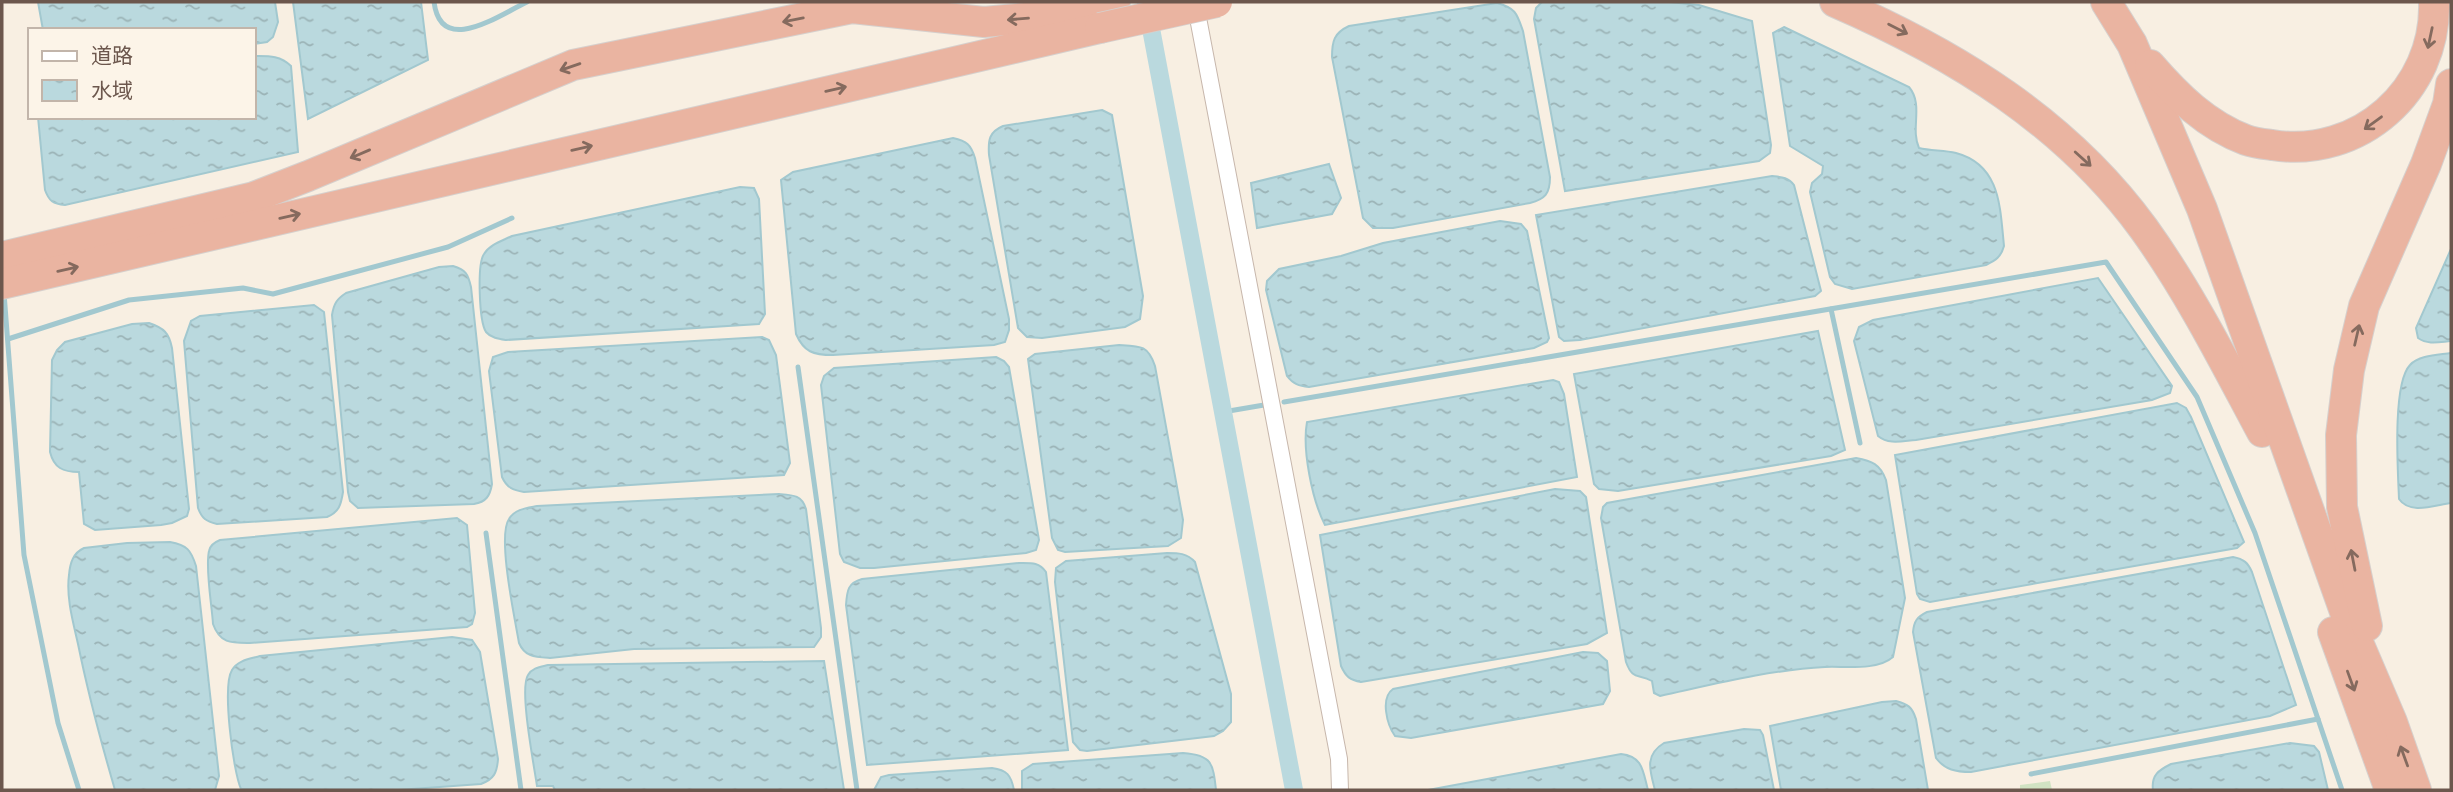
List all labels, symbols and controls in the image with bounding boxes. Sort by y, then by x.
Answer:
one-way arrow [1008,13,1030,26]
one-way arrow [782,14,805,28]
one-way arrow [1887,23,1907,37]
one-way arrow [2422,26,2436,49]
legend [28,28,256,119]
text: 道路 [91,42,133,68]
one-way arrow [560,62,582,74]
text: 水域 [91,77,133,103]
one-way arrow [824,81,847,95]
one-way arrow [2364,116,2383,130]
one-way arrow [570,140,593,154]
one-way arrow [350,148,372,161]
one-way arrow [2074,151,2091,168]
one-way arrow [278,209,301,223]
one-way arrow [56,261,79,275]
one-way arrow [2351,324,2365,347]
one-way arrow [2345,549,2359,572]
one-way arrow [2346,669,2358,691]
one-way arrow [2397,745,2410,767]

